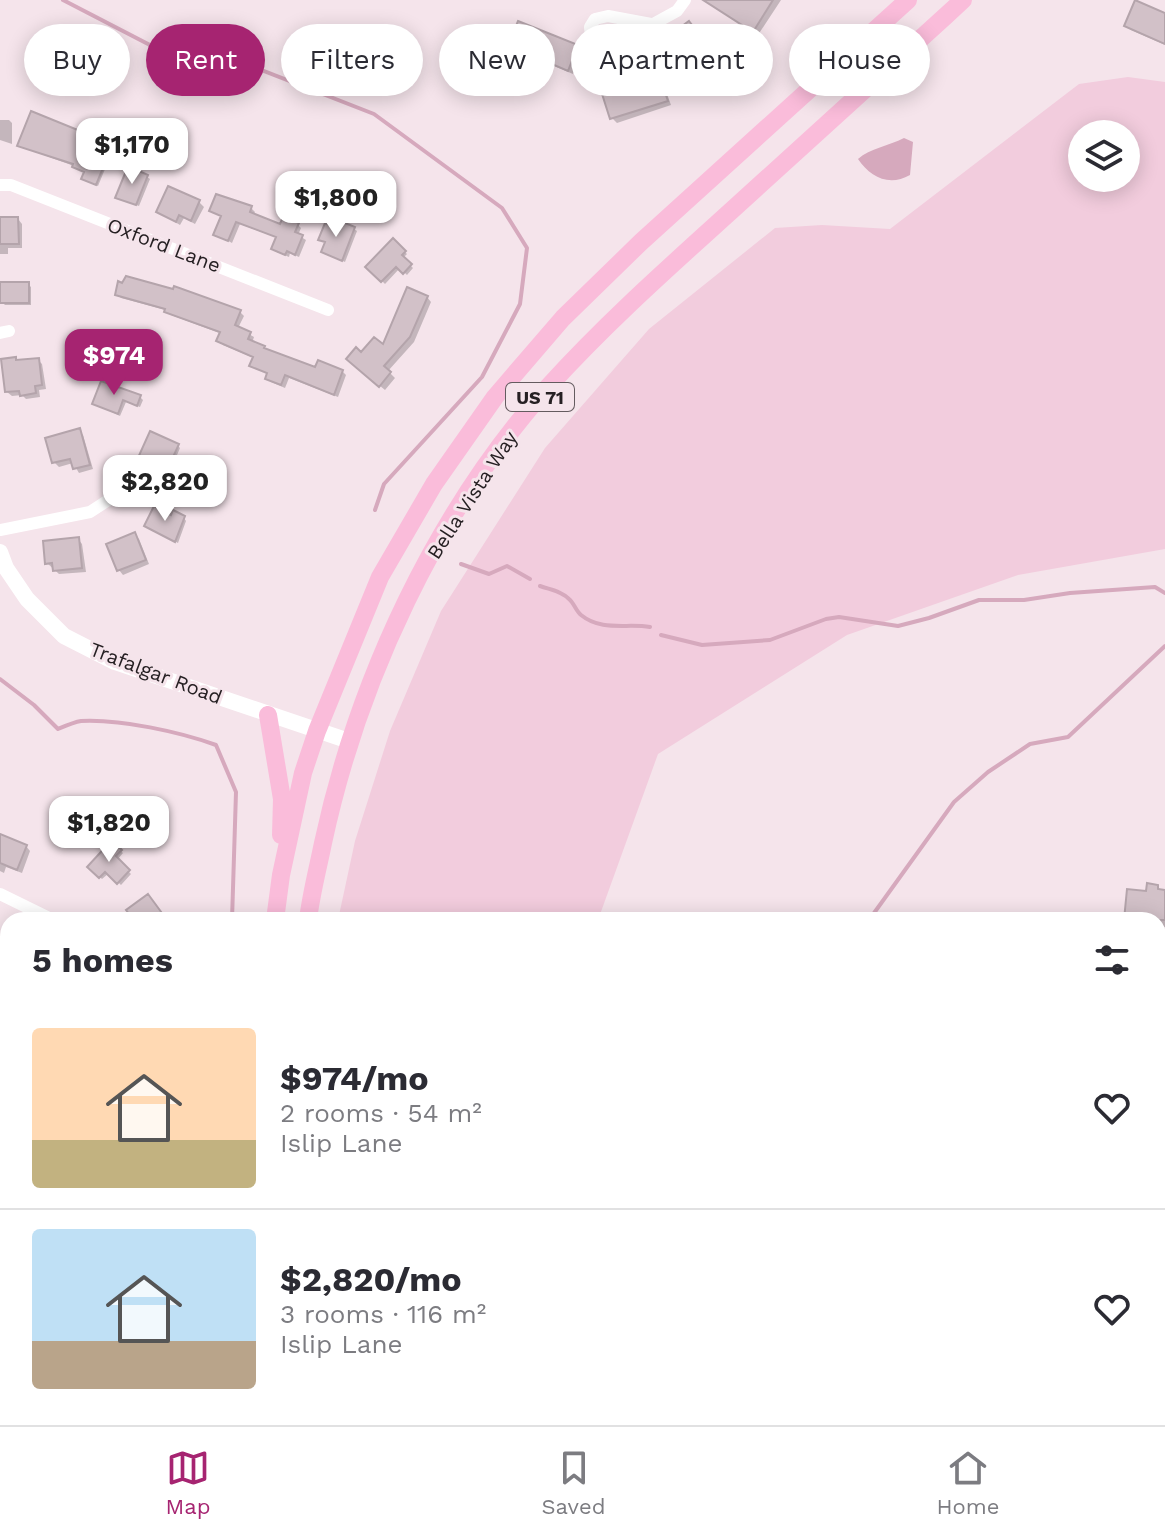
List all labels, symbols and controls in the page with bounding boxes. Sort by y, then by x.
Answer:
chip: Buy [24,24,130,96]
chip: Rent [146,24,265,96]
chip: Filters [281,24,423,96]
chip: New [439,24,555,96]
chip: Apartment [571,24,773,96]
chip: House [789,24,930,96]
pin: $1,170 [67,118,197,186]
map controls [1068,120,1140,192]
button: layers [1068,120,1140,192]
text: $1,170 [94,129,170,159]
pin: $1,800 [271,171,401,239]
text: $1,800 [293,182,379,212]
street label: Oxford Lane [104,212,224,278]
pin: $974 [67,329,161,397]
text: $974 [83,340,145,370]
road number: US 71 [506,383,574,411]
street label: Bella Vista Way [422,426,523,563]
pin: $2,820 [100,455,230,523]
text: $2,820 [121,466,209,496]
street label: Trafalgar Road [86,637,226,709]
pin: $1,820 [44,796,174,864]
text: $1,820 [67,807,151,837]
icon: filters [1090,938,1134,982]
text: 5 homes [32,940,173,980]
text: $974/mo [280,1058,429,1098]
icon: home [96,1060,192,1156]
icon: heart [1090,1086,1134,1130]
text: 2 rooms · 54 m² [280,1098,482,1128]
text: Islip Lane [280,1128,403,1158]
text: $2,820/mo [280,1259,462,1299]
icon: home [96,1261,192,1357]
icon: heart [1090,1287,1134,1331]
text: 3 rooms · 116 m² [280,1299,486,1329]
text: Islip Lane [280,1329,403,1359]
tab: Map [166,1446,210,1519]
tab: Saved [542,1446,605,1519]
tab: Home [937,1446,999,1519]

